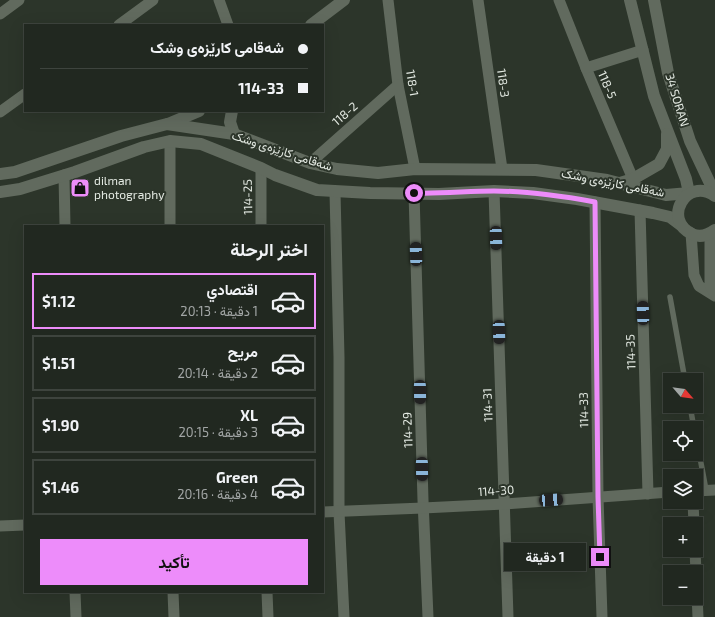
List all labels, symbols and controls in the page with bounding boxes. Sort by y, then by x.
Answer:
text: شەقامی کارێزەی وشک [150,38,284,56]
street label: 118-3 [495,68,513,98]
street label: 118-1 [404,69,422,97]
street label: 118-5 [596,69,620,101]
street label: 34 SORAN [663,71,693,128]
text: 114-33 [238,79,284,97]
street label: 118-2 [329,98,360,128]
street label: شەقامی کارێزەی وشک [230,127,334,175]
street label: شەقامی کارێزەی وشک [560,165,666,201]
place label: dilman photography [94,173,165,201]
shop icon: dilman photography [69,177,91,199]
street label: 114-25 [240,179,254,215]
route start [405,184,423,202]
car [490,226,502,250]
text: اختر الرحلة [230,238,308,260]
car [410,242,422,266]
text: اقتصادي [206,280,258,298]
icon: car [270,283,306,319]
text: $1.12 [42,292,75,310]
car [637,301,649,325]
text: 1 دقيقة · 20:13 [180,303,258,319]
car [493,320,505,344]
street label: 114-35 [622,334,638,370]
text: مريح [228,342,258,360]
icon: car [270,345,306,381]
text: $1.51 [42,354,76,372]
text: 2 دقيقة · 20:14 [177,365,258,381]
north arrow [663,373,703,413]
map controls [663,373,703,605]
car [414,380,426,404]
street label: 114-31 [479,388,495,422]
street label: 114-33 [576,392,590,428]
text: XL [240,406,258,424]
icon: car [270,407,306,443]
street label: 114-29 [399,412,415,448]
text: $1.90 [42,416,79,434]
button: locate [663,421,703,461]
text: 3 دقيقة · 20:15 [179,424,258,440]
car [416,457,428,481]
text: Green [216,468,258,486]
icon: car [270,469,306,505]
button: layers [663,469,703,509]
text: $1.46 [42,478,79,496]
street label: 114-30 [477,482,514,498]
text: 4 دقيقة · 20:16 [177,486,258,502]
car [539,493,563,507]
button: + [663,517,703,557]
button: تأكيد [40,539,308,585]
callout: 1 دقيقة [504,543,586,571]
route end [591,548,609,566]
text: 1 دقيقة [525,549,565,565]
button: − [663,565,703,605]

